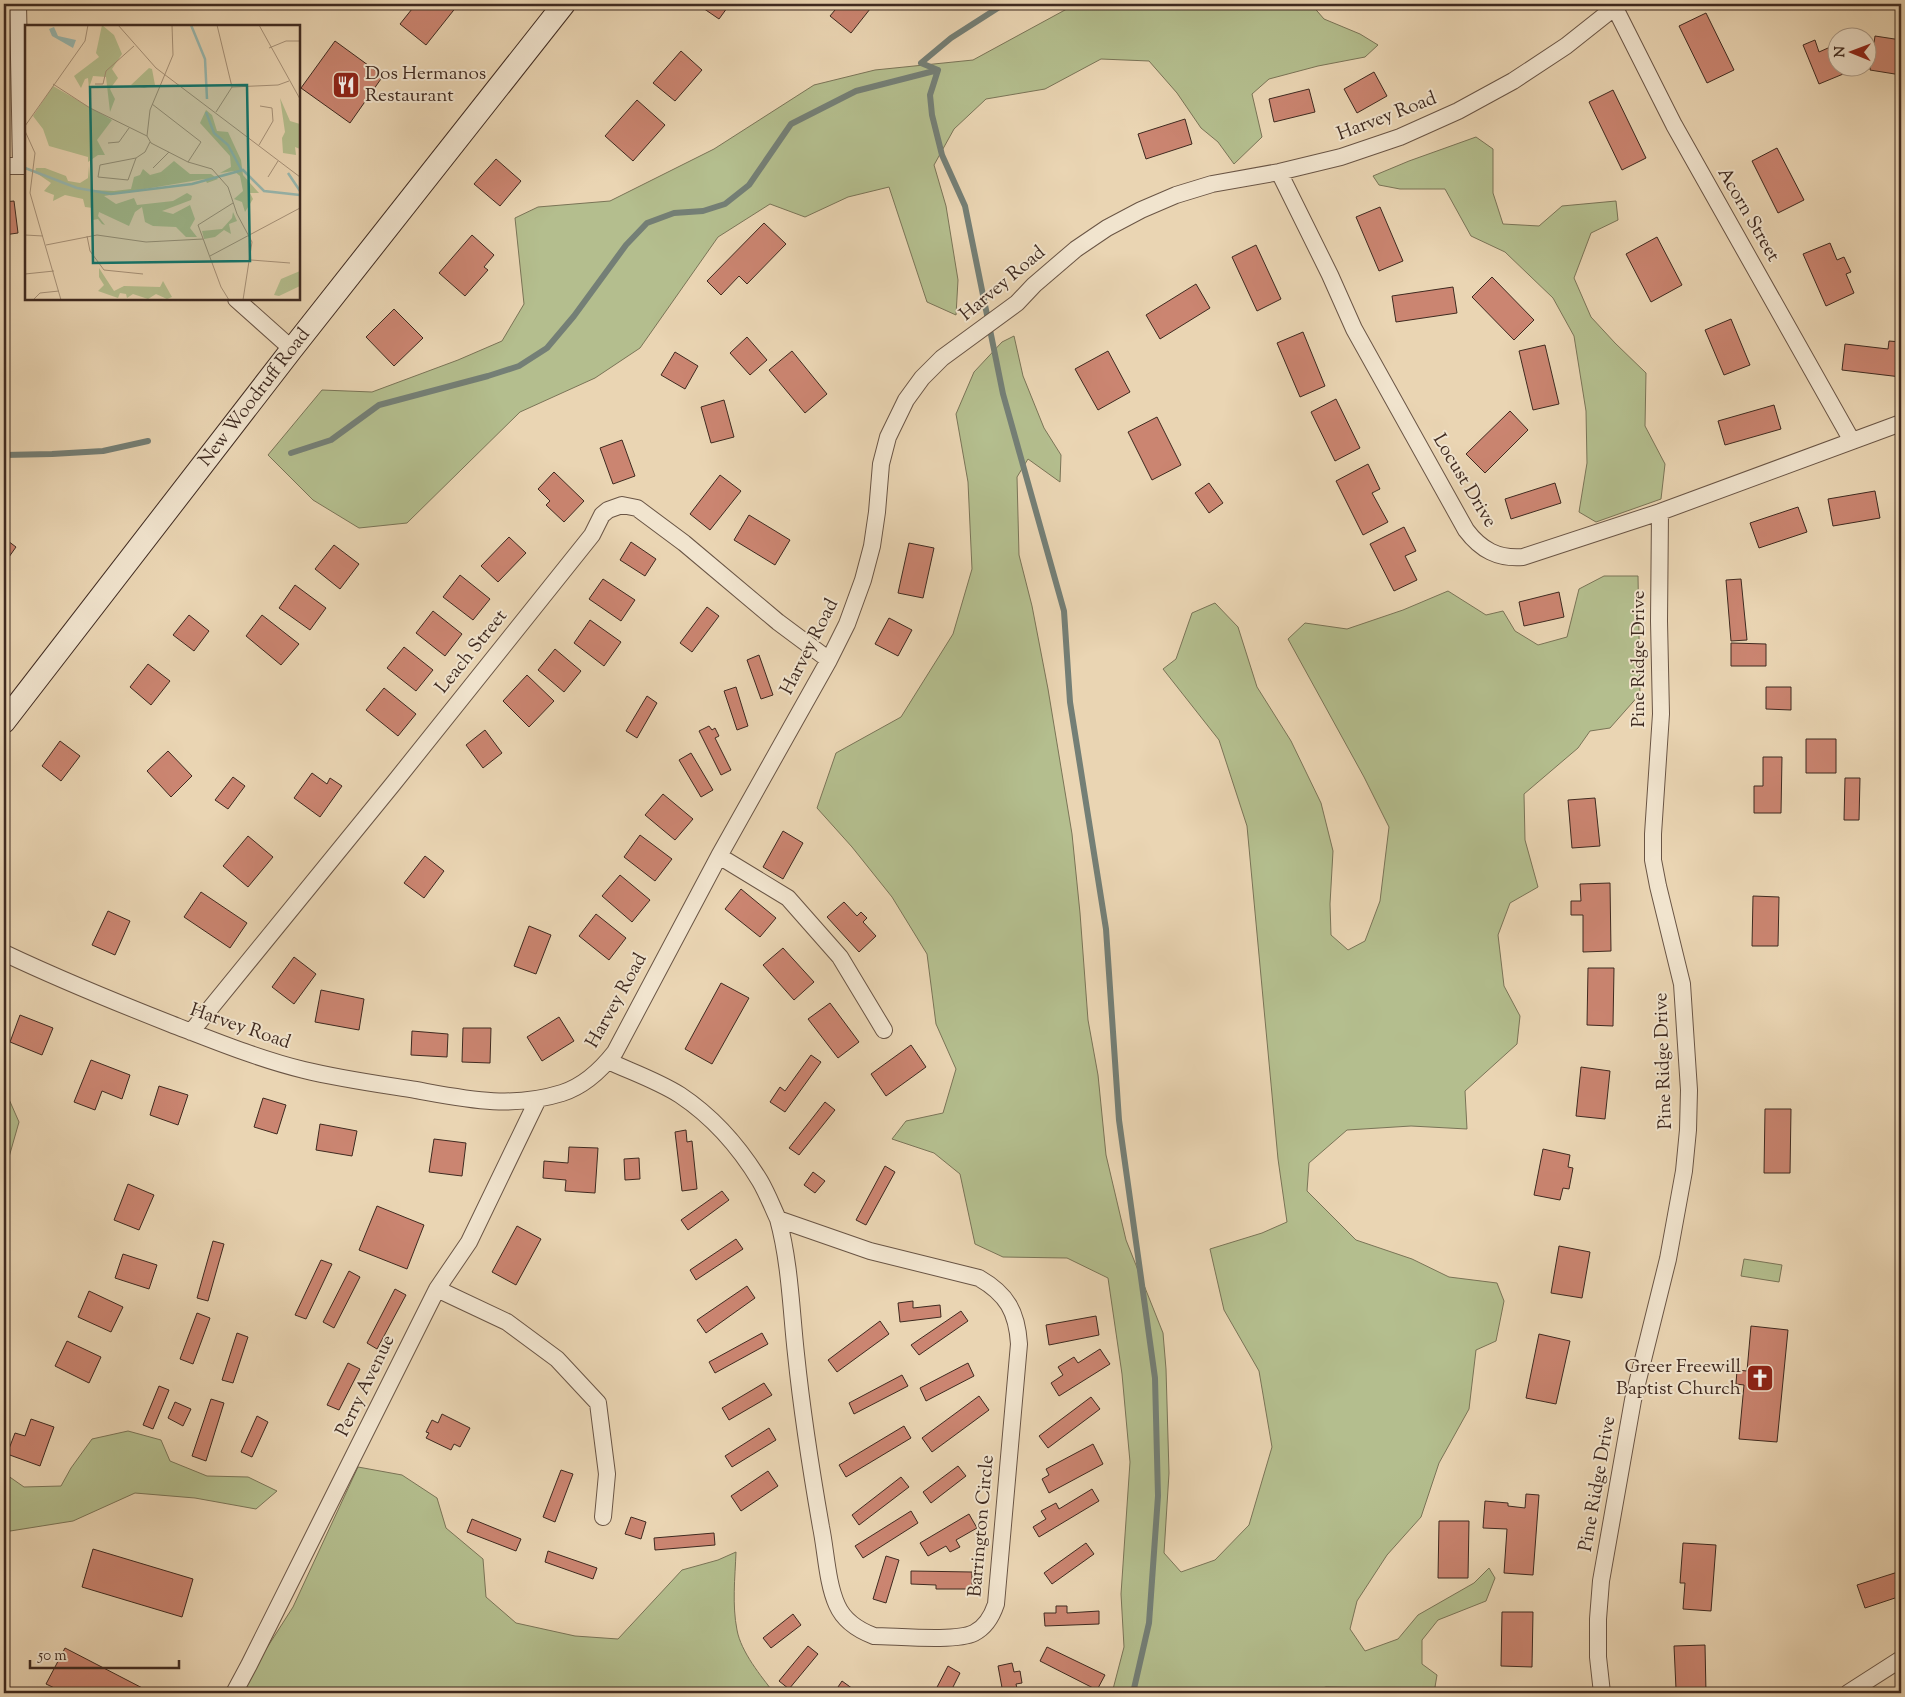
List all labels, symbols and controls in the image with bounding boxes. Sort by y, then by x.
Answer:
inset map [25,25,300,300]
north arrow [1828,28,1878,78]
text: N [1831,46,1851,58]
place label: Dos Hermanos Restaurant [365,61,486,110]
restaurant icon: Dos Hermanos Restaurant [331,70,361,100]
street label: Harvey Road [1333,86,1441,148]
street label: Acorn Street [1710,163,1786,268]
street label: Harvey Road [954,240,1052,328]
street label: New Woodruff Road [192,322,317,473]
street label: Locust Drive [1425,429,1503,533]
street label: Pine Ridge Drive [1626,590,1653,728]
street label: Harvey Road [774,594,846,700]
street label: Leach Street [430,604,515,700]
street label: Harvey Road [580,948,654,1053]
street label: Pine Ridge Drive [1648,992,1680,1130]
street label: Harvey Road [186,997,294,1057]
street label: Perry Avenue [330,1331,402,1441]
place label: Greer Freewill Baptist Church [1616,1354,1741,1403]
church icon: Greer Freewill Baptist Church [1745,1363,1775,1393]
street label: Pine Ridge Drive [1573,1414,1623,1554]
street label: Barrington Circle [962,1454,1002,1598]
scale bar [30,1637,179,1669]
text: 50 m [37,1646,67,1667]

